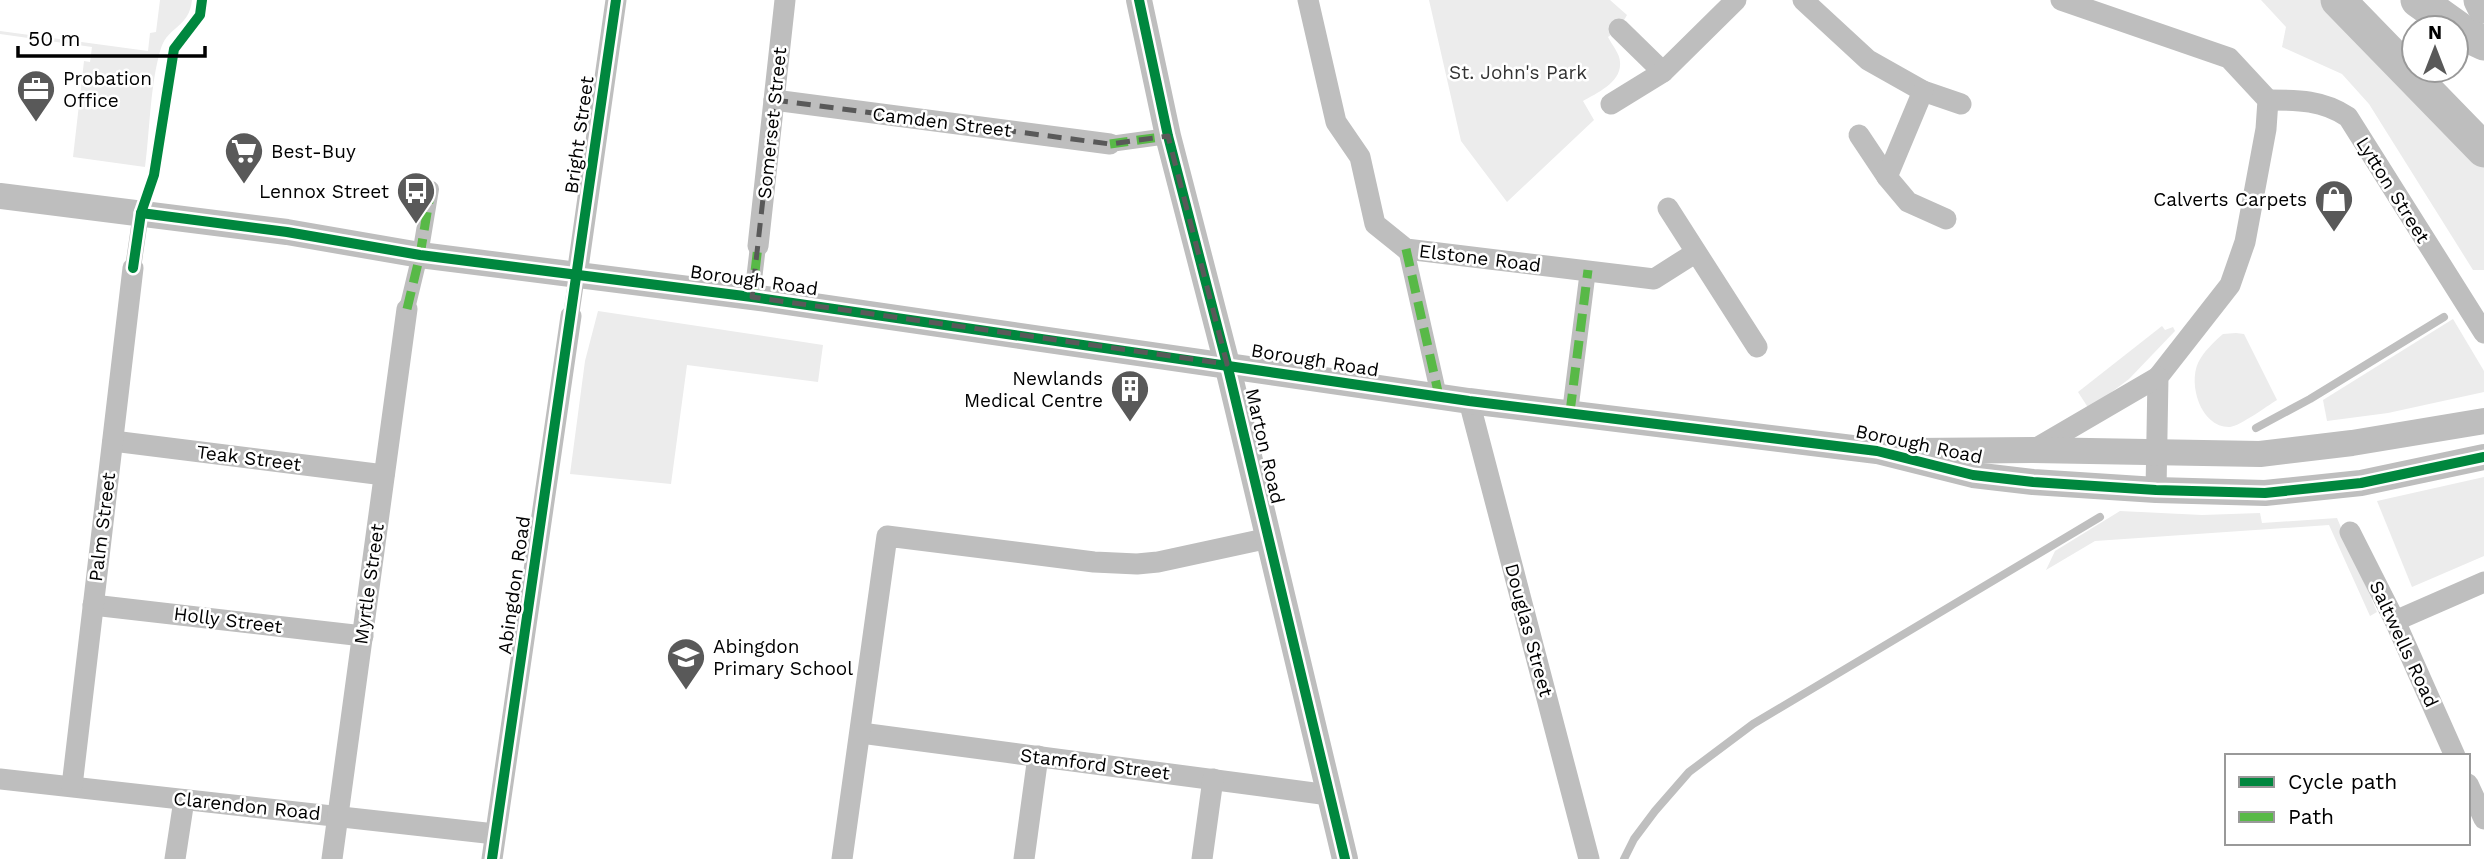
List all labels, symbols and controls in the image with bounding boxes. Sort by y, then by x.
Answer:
scale bar [18,14,205,58]
north arrow [2400,14,2470,84]
text: N [2428,21,2442,44]
text: 50 m [28,26,80,51]
street label: Somerset Street [753,46,791,200]
park label: St. John's Park [1449,61,1587,84]
place label: Probation Office [63,67,152,112]
office icon: Probation Office [15,68,57,123]
street label: Bright Street [559,75,599,195]
street label: Camden Street [871,102,1013,142]
supermarket icon: Best-Buy [223,130,265,185]
street label: Lytton Street [2351,133,2435,247]
place label: Best-Buy [271,140,356,163]
bus stop icon: Lennox Street [395,170,437,225]
shop icon: Calverts Carpets [2313,178,2355,233]
place label: Lennox Street [259,180,389,203]
place label: Calverts Carpets [2153,188,2307,211]
street label: Elstone Road [1418,239,1542,277]
street label: Borough Road [688,260,820,300]
street label: Borough Road [1249,339,1381,381]
place label: Newlands Medical Centre [964,367,1103,412]
building icon: Newlands Medical Centre [1109,368,1151,423]
street label: Marton Road [1241,386,1289,506]
street label: Borough Road [1853,419,1985,469]
street label: Teak Street [195,440,303,476]
street label: Palm Street [84,471,120,583]
street label: Abingdon Road [493,514,535,656]
street label: Myrtle Street [349,522,389,646]
street label: Douglas Street [1500,561,1558,699]
street label: Saltwells Road [2365,577,2443,711]
street label: Holly Street [172,602,284,638]
place label: Abingdon Primary School [713,635,853,680]
school or university icon: Abingdon Primary School [665,636,707,691]
street label: Stamford Street [1019,743,1171,785]
legend [2225,754,2470,845]
text: Cycle path [2288,769,2397,794]
street label: Clarendon Road [172,787,322,825]
text: Path [2288,804,2334,829]

